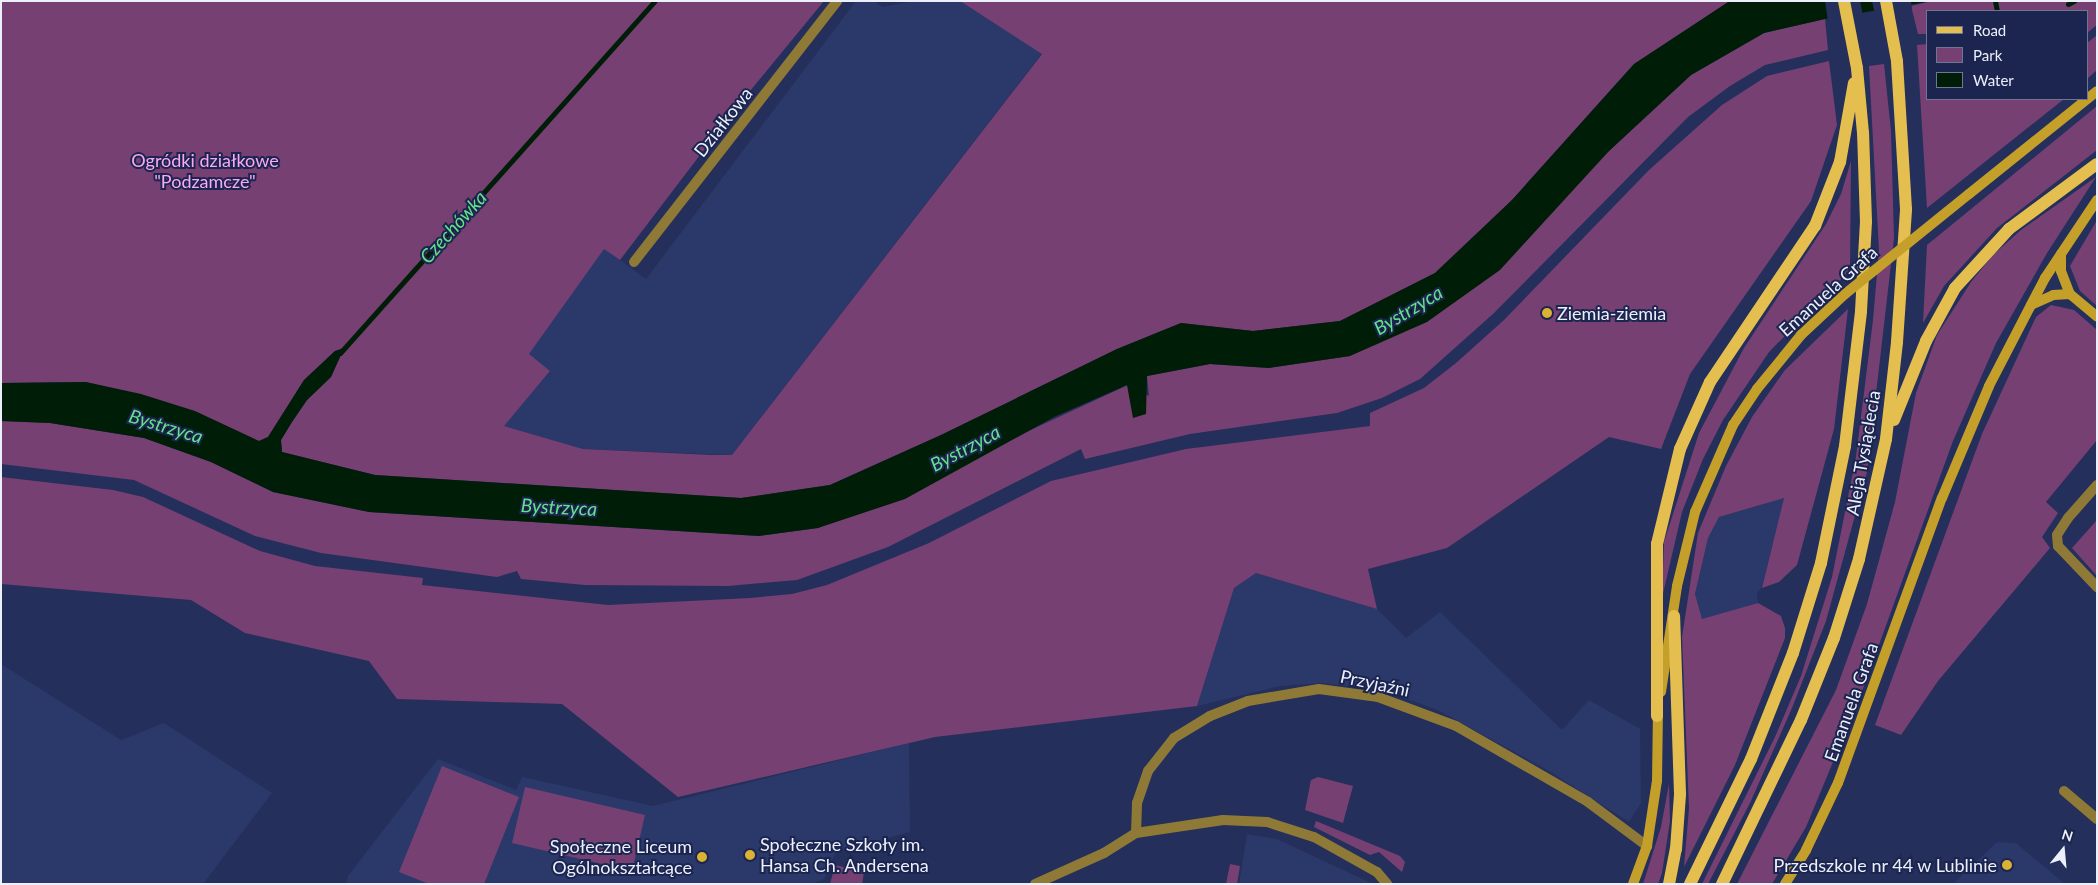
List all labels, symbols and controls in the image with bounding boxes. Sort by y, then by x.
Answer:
legend [1926,10,2088,100]
text: Road [1973,21,2006,39]
text: Park [1973,46,2002,64]
text: Water [1973,71,2014,89]
street label: Działkowa [689,83,757,161]
park label: Ogródki działkowe "Podzamcze" [131,150,279,192]
water label: Czechówka [415,186,491,268]
street label: Emanuela Grafa [1774,241,1882,341]
water label: Bystrzyca [1369,281,1447,339]
place label: Ziemia-ziemia [1557,302,1666,324]
marker: Ziemia-ziemia [1541,307,1553,319]
street label: Aleja Tysiąclecia [1841,388,1885,518]
water label: Bystrzyca [126,404,206,448]
water label: Bystrzyca [926,420,1004,476]
water label: Bystrzyca [520,494,598,520]
street label: Emanuela Grafa [1820,640,1882,764]
street label: Przyjaźni [1338,665,1412,701]
north arrow [2038,825,2088,875]
text: N [2060,825,2075,845]
place label: Społeczne Szkoły im. Hansa Ch. Andersena [760,834,929,876]
place label: Społeczne Liceum Ogólnokształcące [550,836,692,879]
marker: Społeczne Szkoły im. Hansa Ch. Andersena [744,849,756,861]
marker: Społeczne Liceum Ogólnokształcące [696,851,708,863]
place label: Przedszkole nr 44 w Lublinie [1772,854,1997,876]
marker: Przedszkole nr 44 w Lublinie [2001,859,2013,871]

